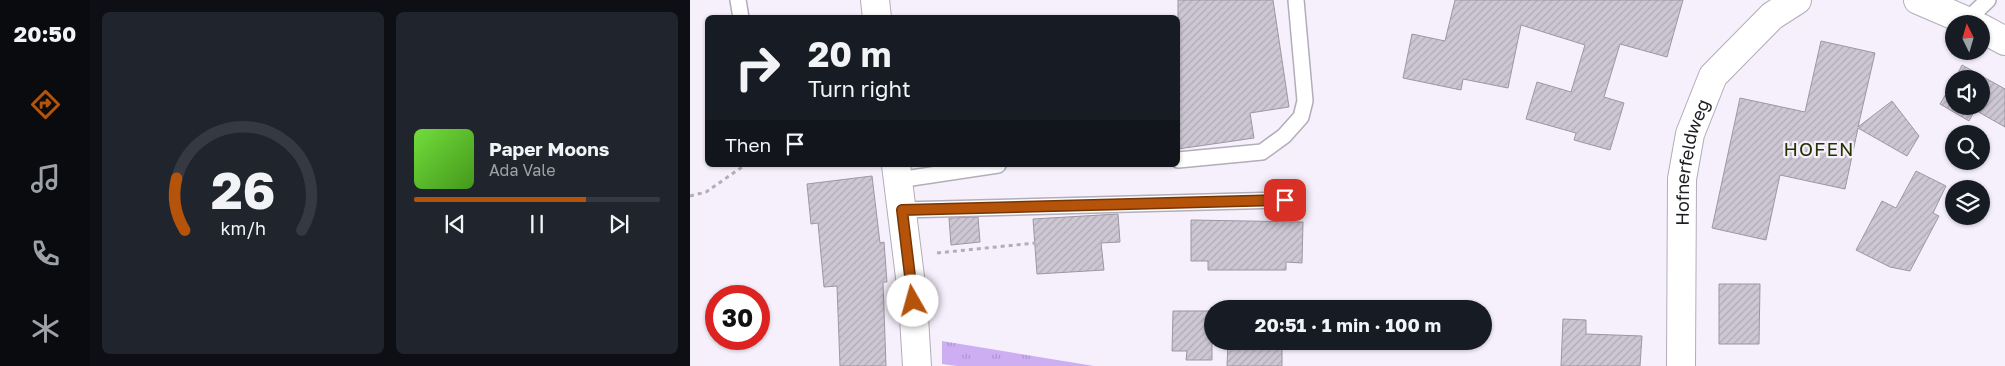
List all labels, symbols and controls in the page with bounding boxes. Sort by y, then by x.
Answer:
north arrow [1945,15,1990,60]
map controls [1945,15,1990,225]
text: 20:50 [14,20,76,47]
text: 20 m [808,33,891,75]
icon: right [725,35,790,100]
button: sound [1945,70,1990,115]
text: Turn right [808,75,911,102]
icon: directions [28,87,63,122]
street label: Hofnerfeldweg [1670,96,1714,226]
button: search [1945,125,1990,170]
icon: arrive [781,130,809,158]
text: Then [725,133,771,156]
text: Paper Moons [489,137,609,160]
district label: HOFEN [1784,137,1854,160]
text: 26 [211,158,275,220]
text: Ada Vale [489,160,555,180]
icon: music [28,161,63,196]
pin [1264,179,1306,221]
button: layers [1945,180,1990,225]
icon: arrive [1271,186,1299,214]
icon: previous [441,210,469,238]
icon: pause [523,210,551,238]
icon: next [605,210,633,238]
text: km/h [220,217,266,239]
icon: phone [28,236,63,271]
position arrow [886,274,938,326]
speed limit sign: 30 [705,285,770,350]
icon: climate [28,311,63,346]
text: 20:51 · 1 min · 100 m [1255,313,1441,336]

